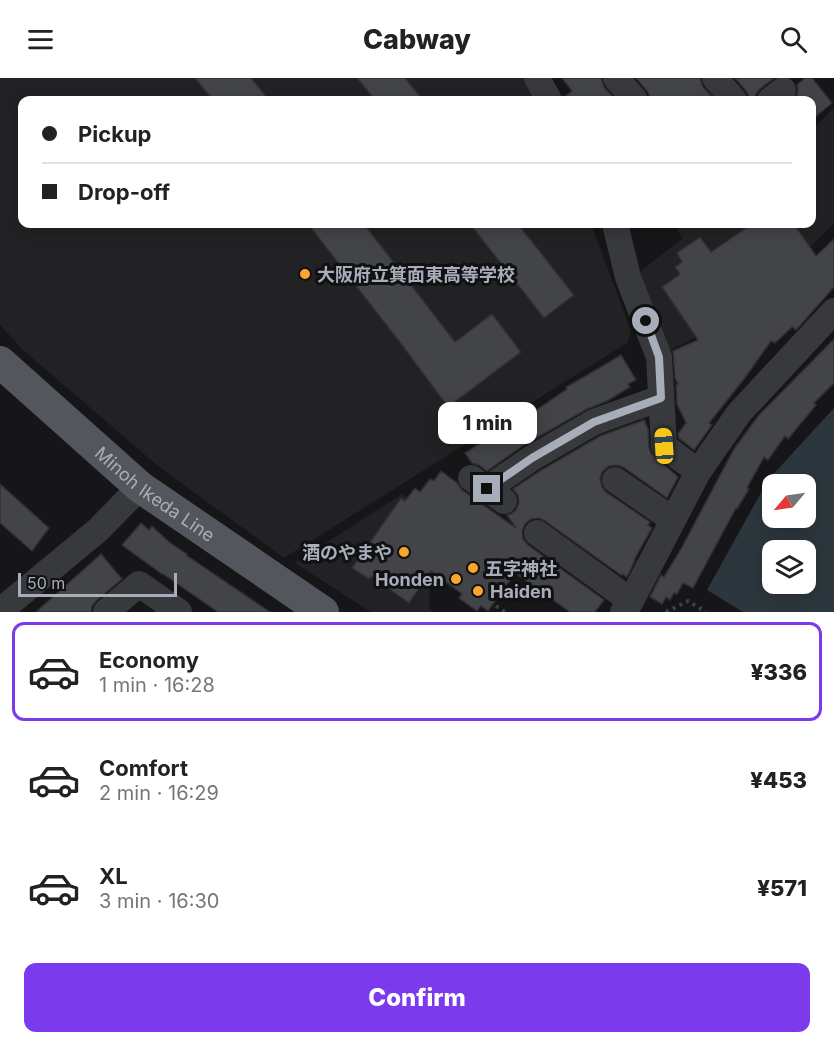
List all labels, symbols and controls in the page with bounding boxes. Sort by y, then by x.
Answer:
icon: menu [24,23,57,56]
text: Cabway [363,23,471,56]
icon: search [777,23,810,56]
text: Pickup [78,121,152,147]
text: Drop-off [78,179,170,205]
place label: 大阪府立箕面東高等学校 [317,264,515,285]
marker: 大阪府立箕面東高等学校 [298,267,312,281]
route start [632,307,659,334]
callout: 1 min [438,402,536,444]
text: 1 min [462,411,513,435]
car [654,427,674,465]
street label: Minoh Ikeda Line [91,442,219,546]
north arrow [762,474,816,528]
map controls [762,474,816,594]
route end [473,475,500,502]
button: layers [762,540,816,594]
place label: 酒のやまや [302,542,392,563]
marker: 酒のやまや [397,545,411,559]
place label: 五字神社 [485,558,557,579]
marker: 五字神社 [466,561,480,575]
place label: Honden [375,569,444,590]
scale bar [18,570,177,598]
marker: Honden [449,572,463,586]
text: 50 m [27,573,65,593]
place label: Haiden [490,581,552,602]
marker: Haiden [471,584,485,598]
icon: car [27,645,81,699]
text: Economy [99,647,199,673]
text: ¥336 [751,659,807,685]
text: 1 min · 16:28 [99,673,215,697]
icon: car [27,753,81,807]
text: Comfort [99,755,188,781]
text: ¥453 [750,767,807,793]
text: 2 min · 16:29 [99,781,219,805]
icon: car [27,861,81,915]
text: XL [99,863,128,889]
text: ¥571 [757,875,807,901]
text: 3 min · 16:30 [99,889,219,913]
button: Confirm [24,963,810,1032]

